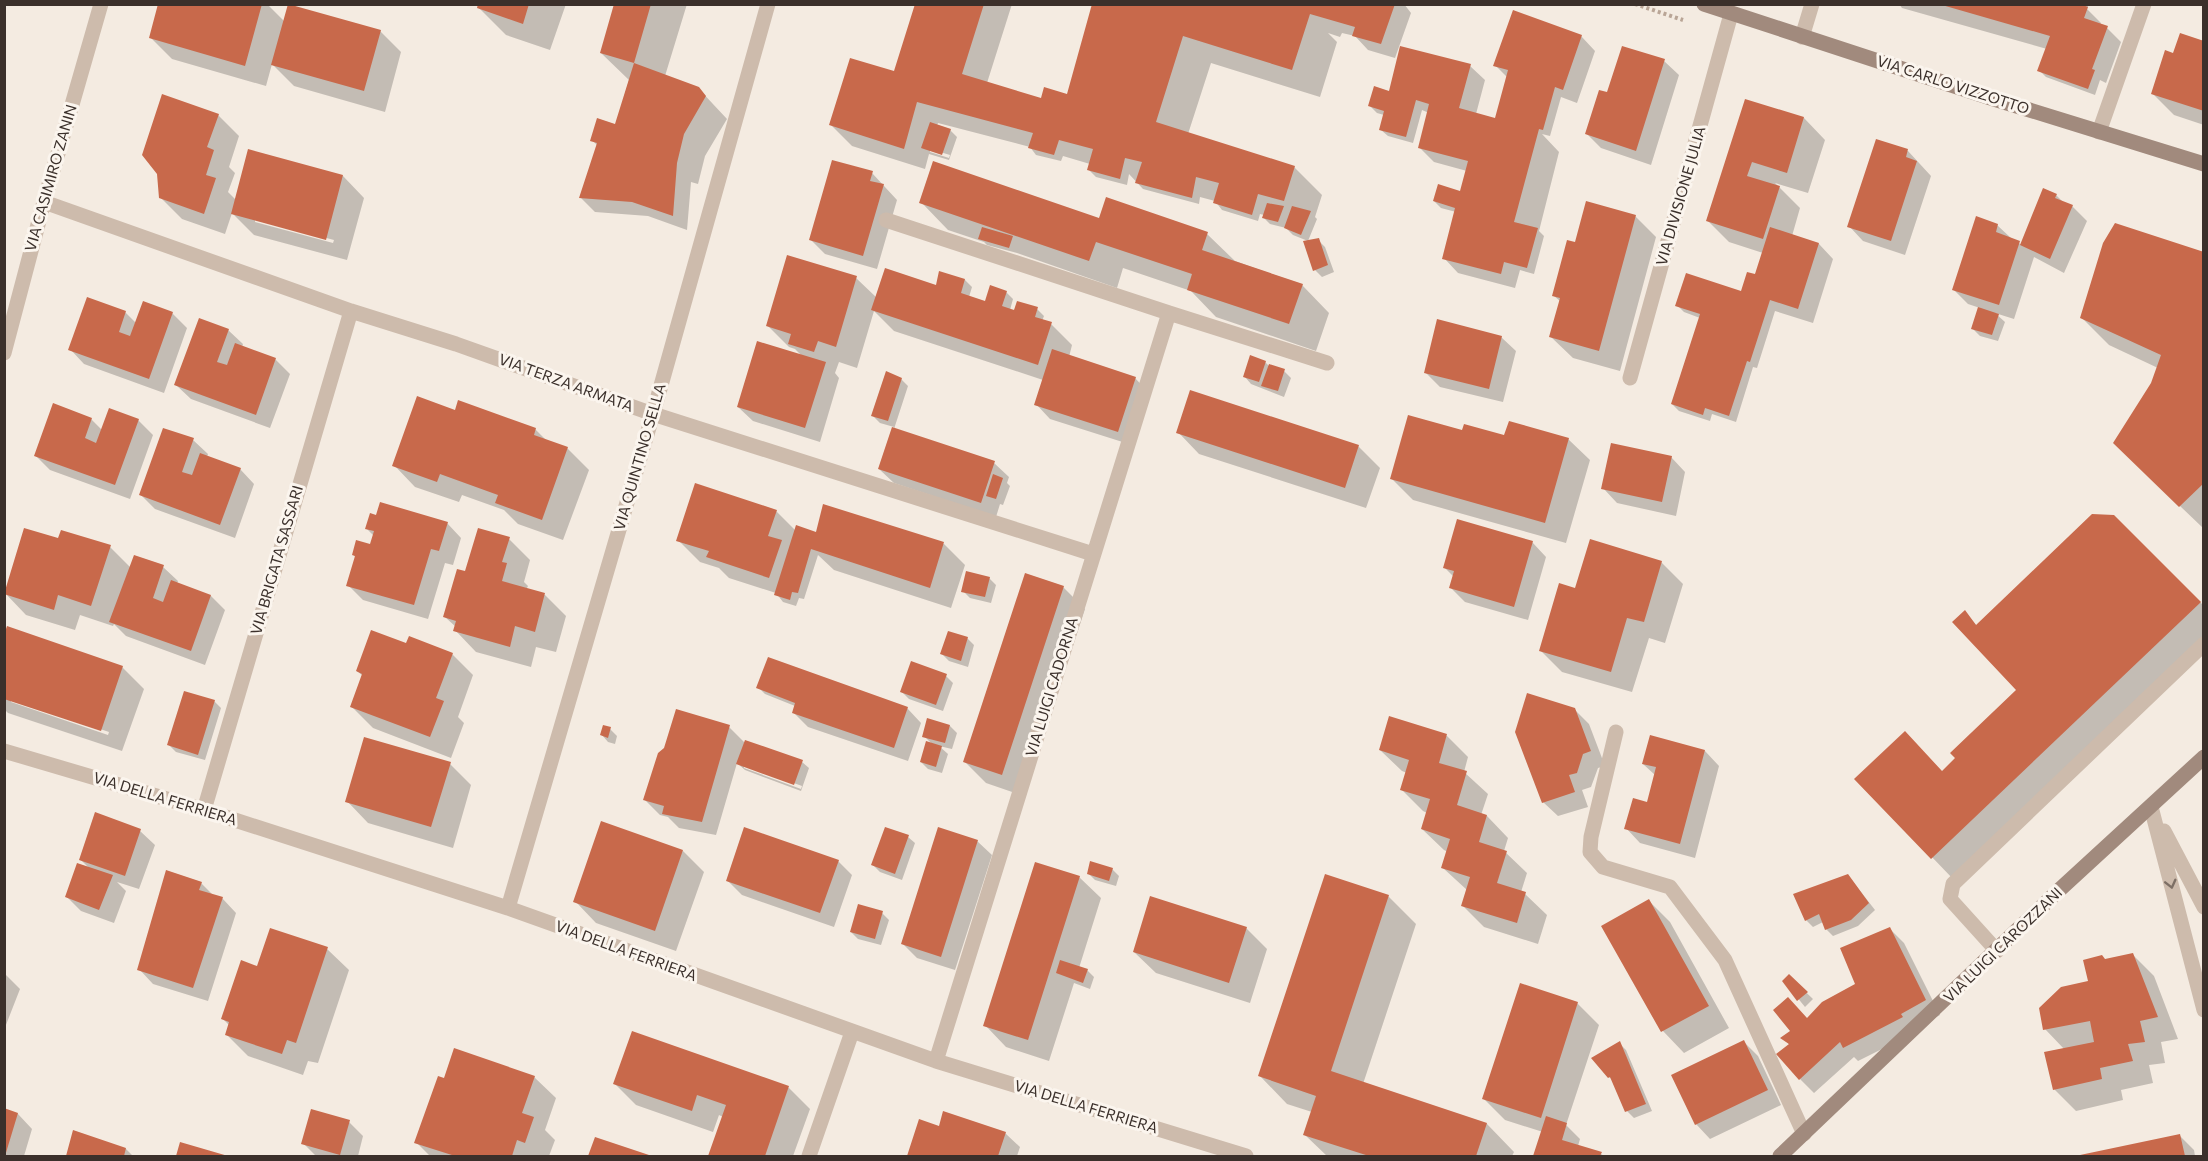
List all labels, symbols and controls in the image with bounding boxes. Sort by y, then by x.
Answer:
street label: VIA CARLO VIZZOTTO [1875,51,2032,117]
street label: VIA CASIMIRO ZANIN [20,102,80,253]
street label: VIA DIVISIONE JULIA [1652,124,1709,268]
street label: VIA TERZA ARMATA [497,349,636,415]
street label: VIA QUINTINO SELLA [609,381,669,532]
street label: VIA BRIGATA SASSARI [246,483,306,636]
street label: VIA LUIGI CADORNA [1021,615,1081,759]
street label: VIA DELLA FERRIERA [91,768,239,828]
one-way arrow [2164,879,2177,889]
street label: VIA LUIGI CAROZZANI [1939,883,2065,1006]
street label: VIA DELLA FERRIERA [553,916,700,984]
street label: VIA DELLA FERRIERA [1012,1076,1160,1136]

